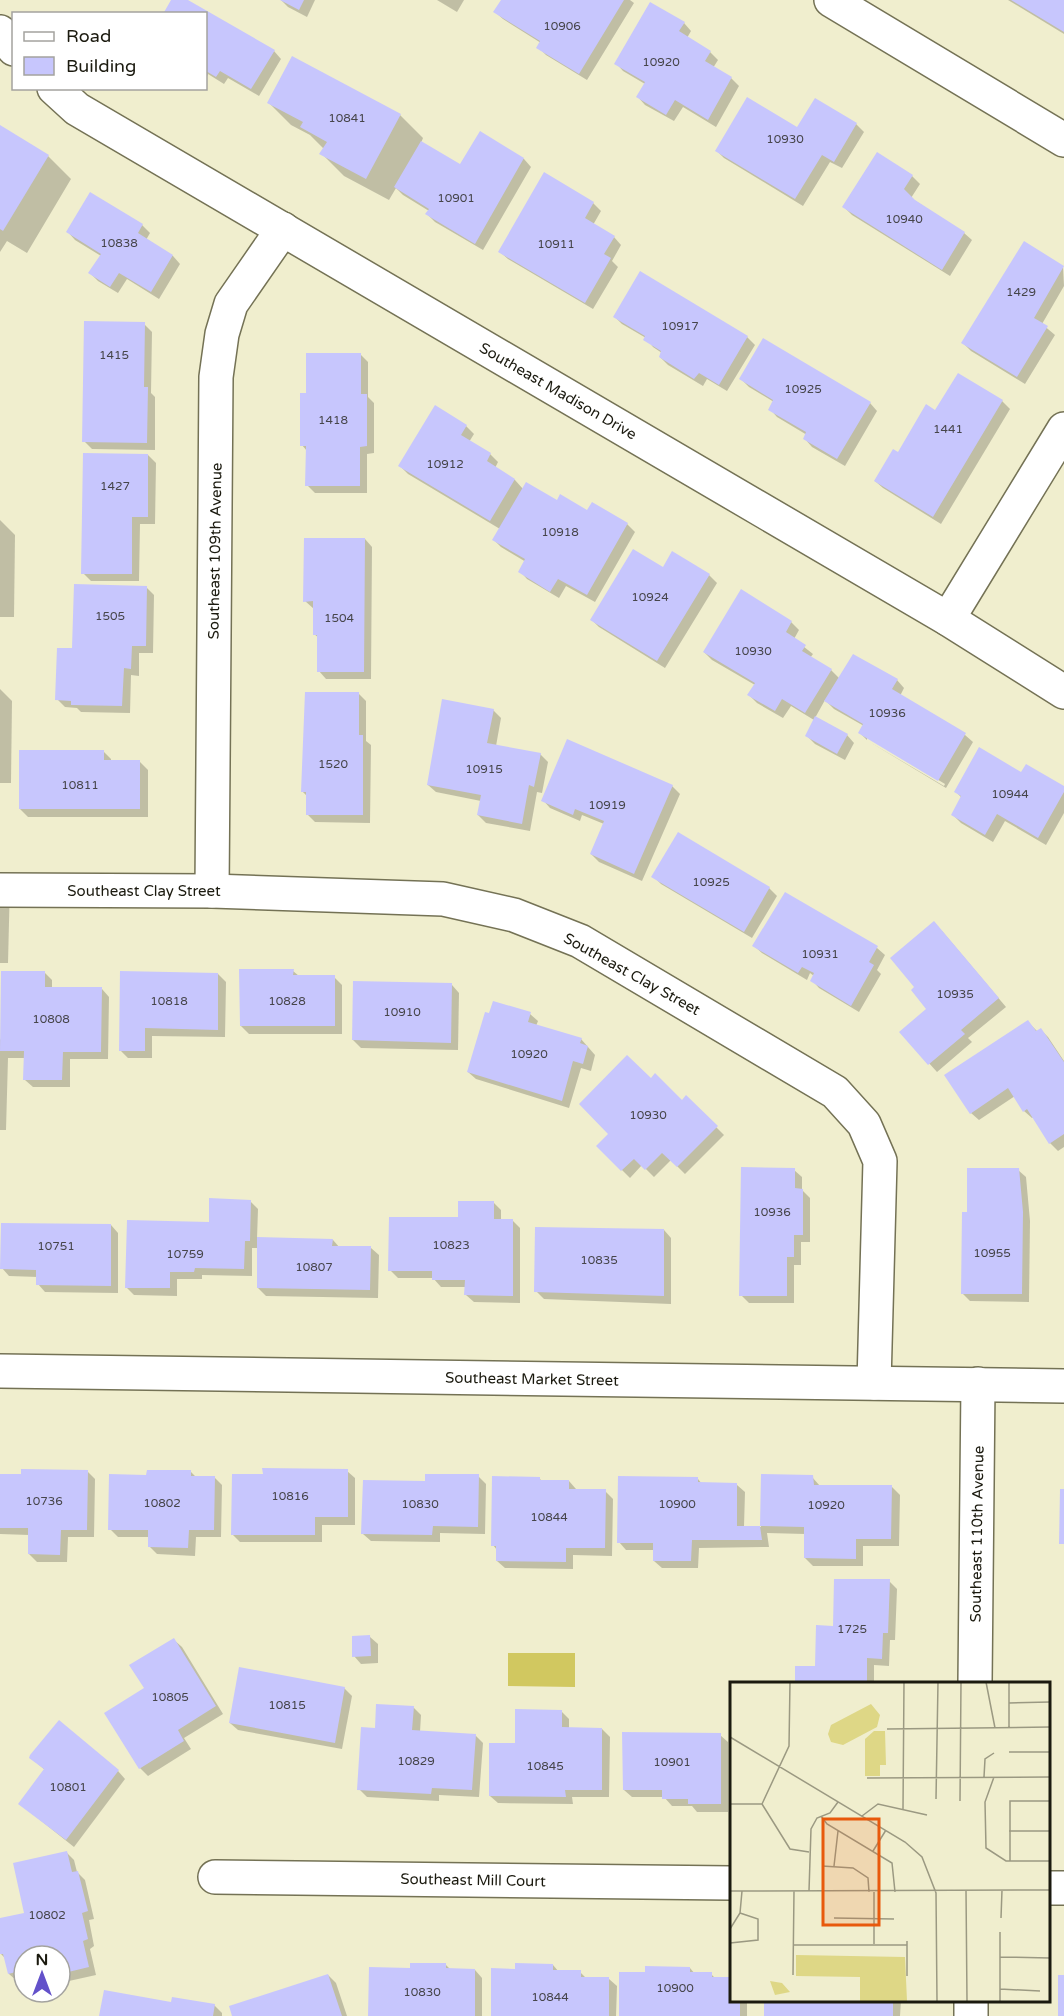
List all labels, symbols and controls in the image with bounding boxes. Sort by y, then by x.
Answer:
legend [12,12,207,90]
house number: 10906 [543,19,581,33]
text: Road [66,25,111,47]
text: Building [66,55,136,77]
house number: 10920 [642,55,680,69]
house number: 10841 [328,111,366,125]
house number: 10930 [766,132,804,146]
house number: 10901 [437,191,475,205]
house number: 10940 [885,212,923,226]
house number: 10838 [100,236,138,250]
house number: 10911 [537,237,575,251]
house number: 1429 [1006,285,1036,299]
house number: 10917 [661,319,699,333]
street label: Southeast Madison Drive [476,339,640,443]
house number: 1415 [99,348,129,362]
house number: 10925 [784,382,822,396]
house number: 1418 [318,413,348,427]
house number: 1441 [933,422,963,436]
house number: 10912 [426,457,464,471]
street label: Southeast 109th Avenue [204,462,226,640]
house number: 1427 [100,479,130,493]
house number: 10918 [541,525,579,539]
house number: 10924 [631,590,669,604]
house number: 1505 [95,609,125,623]
house number: 1504 [324,611,355,625]
house number: 10930 [734,644,772,658]
house number: 10936 [868,706,906,720]
house number: 1520 [318,757,349,771]
house number: 10915 [465,762,503,776]
house number: 10811 [61,778,99,792]
house number: 10944 [991,787,1029,801]
house number: 10919 [588,798,626,812]
house number: 10925 [692,875,730,889]
street label: Southeast Clay Street [67,882,221,900]
street label: Southeast Clay Street [561,929,704,1019]
house number: 10931 [801,947,839,961]
house number: 10935 [936,987,974,1001]
house number: 10818 [150,994,188,1008]
house number: 10828 [268,994,306,1008]
house number: 10910 [383,1005,421,1019]
house number: 10808 [32,1012,70,1026]
house number: 10920 [510,1047,548,1061]
house number: 10930 [629,1108,667,1122]
house number: 10936 [753,1205,791,1219]
house number: 10823 [432,1238,470,1252]
house number: 10751 [37,1239,75,1253]
house number: 10955 [973,1246,1011,1260]
house number: 10759 [166,1247,204,1261]
house number: 10835 [580,1253,618,1267]
house number: 10807 [295,1260,333,1274]
street label: Southeast Market Street [445,1368,619,1390]
street label: Southeast 110th Avenue [966,1445,988,1623]
house number: 10816 [271,1489,309,1503]
house number: 10736 [25,1494,63,1508]
house number: 10802 [143,1496,181,1510]
house number: 10830 [401,1497,439,1511]
house number: 10900 [658,1497,696,1511]
house number: 10920 [807,1498,845,1512]
house number: 10844 [530,1510,568,1524]
house number: 1725 [837,1622,867,1636]
inset map [730,1682,1049,2001]
house number: 10805 [151,1690,189,1704]
house number: 10815 [268,1698,306,1712]
house number: 10829 [397,1754,435,1768]
house number: 10901 [653,1755,691,1769]
house number: 10845 [526,1759,564,1773]
house number: 10801 [49,1780,87,1794]
street label: Southeast Mill Court [400,1870,546,1890]
house number: 10802 [28,1908,66,1922]
north arrow [12,1944,72,2004]
text: N [36,1950,48,1970]
house number: 10900 [656,1981,694,1995]
house number: 10830 [403,1985,441,1999]
house number: 10844 [531,1990,569,2004]

